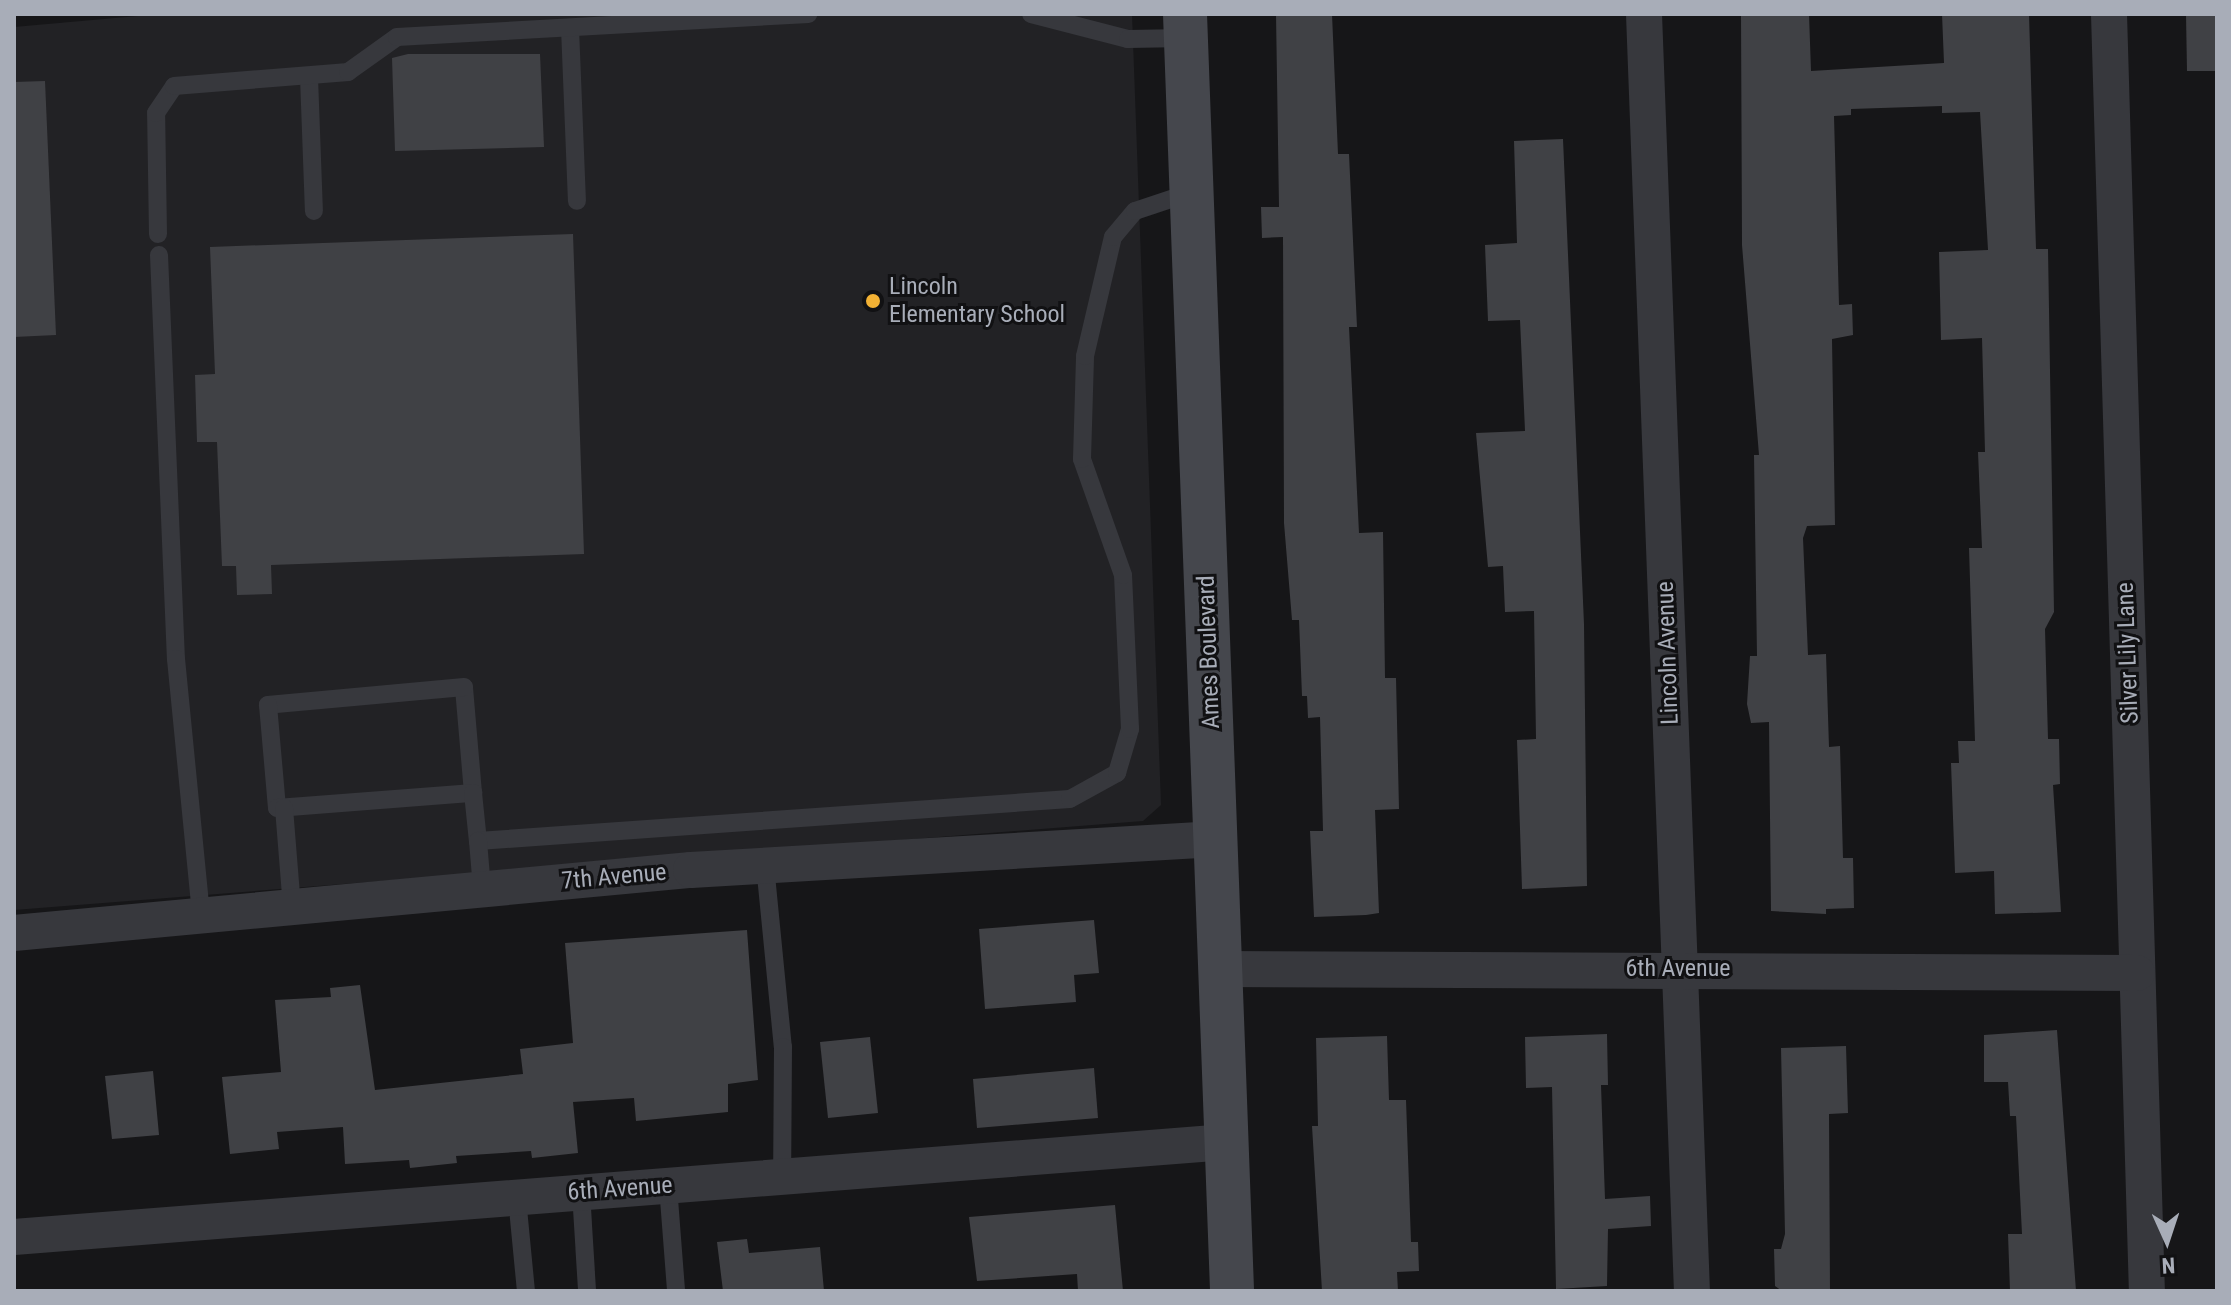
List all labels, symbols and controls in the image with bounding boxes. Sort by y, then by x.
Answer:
place label: Lincoln Elementary School [889,273,1065,329]
marker: Lincoln Elementary School [864,292,882,310]
street label: Ames Boulevard [1192,575,1226,729]
street label: Lincoln Avenue [1651,581,1685,725]
street label: Silver Lily Lane [2111,582,2145,724]
street label: 7th Avenue [560,858,668,896]
street label: 6th Avenue [1625,955,1731,983]
street label: 6th Avenue [567,1171,673,1207]
north arrow [2127,1201,2207,1281]
text: N [2161,1253,2176,1278]

